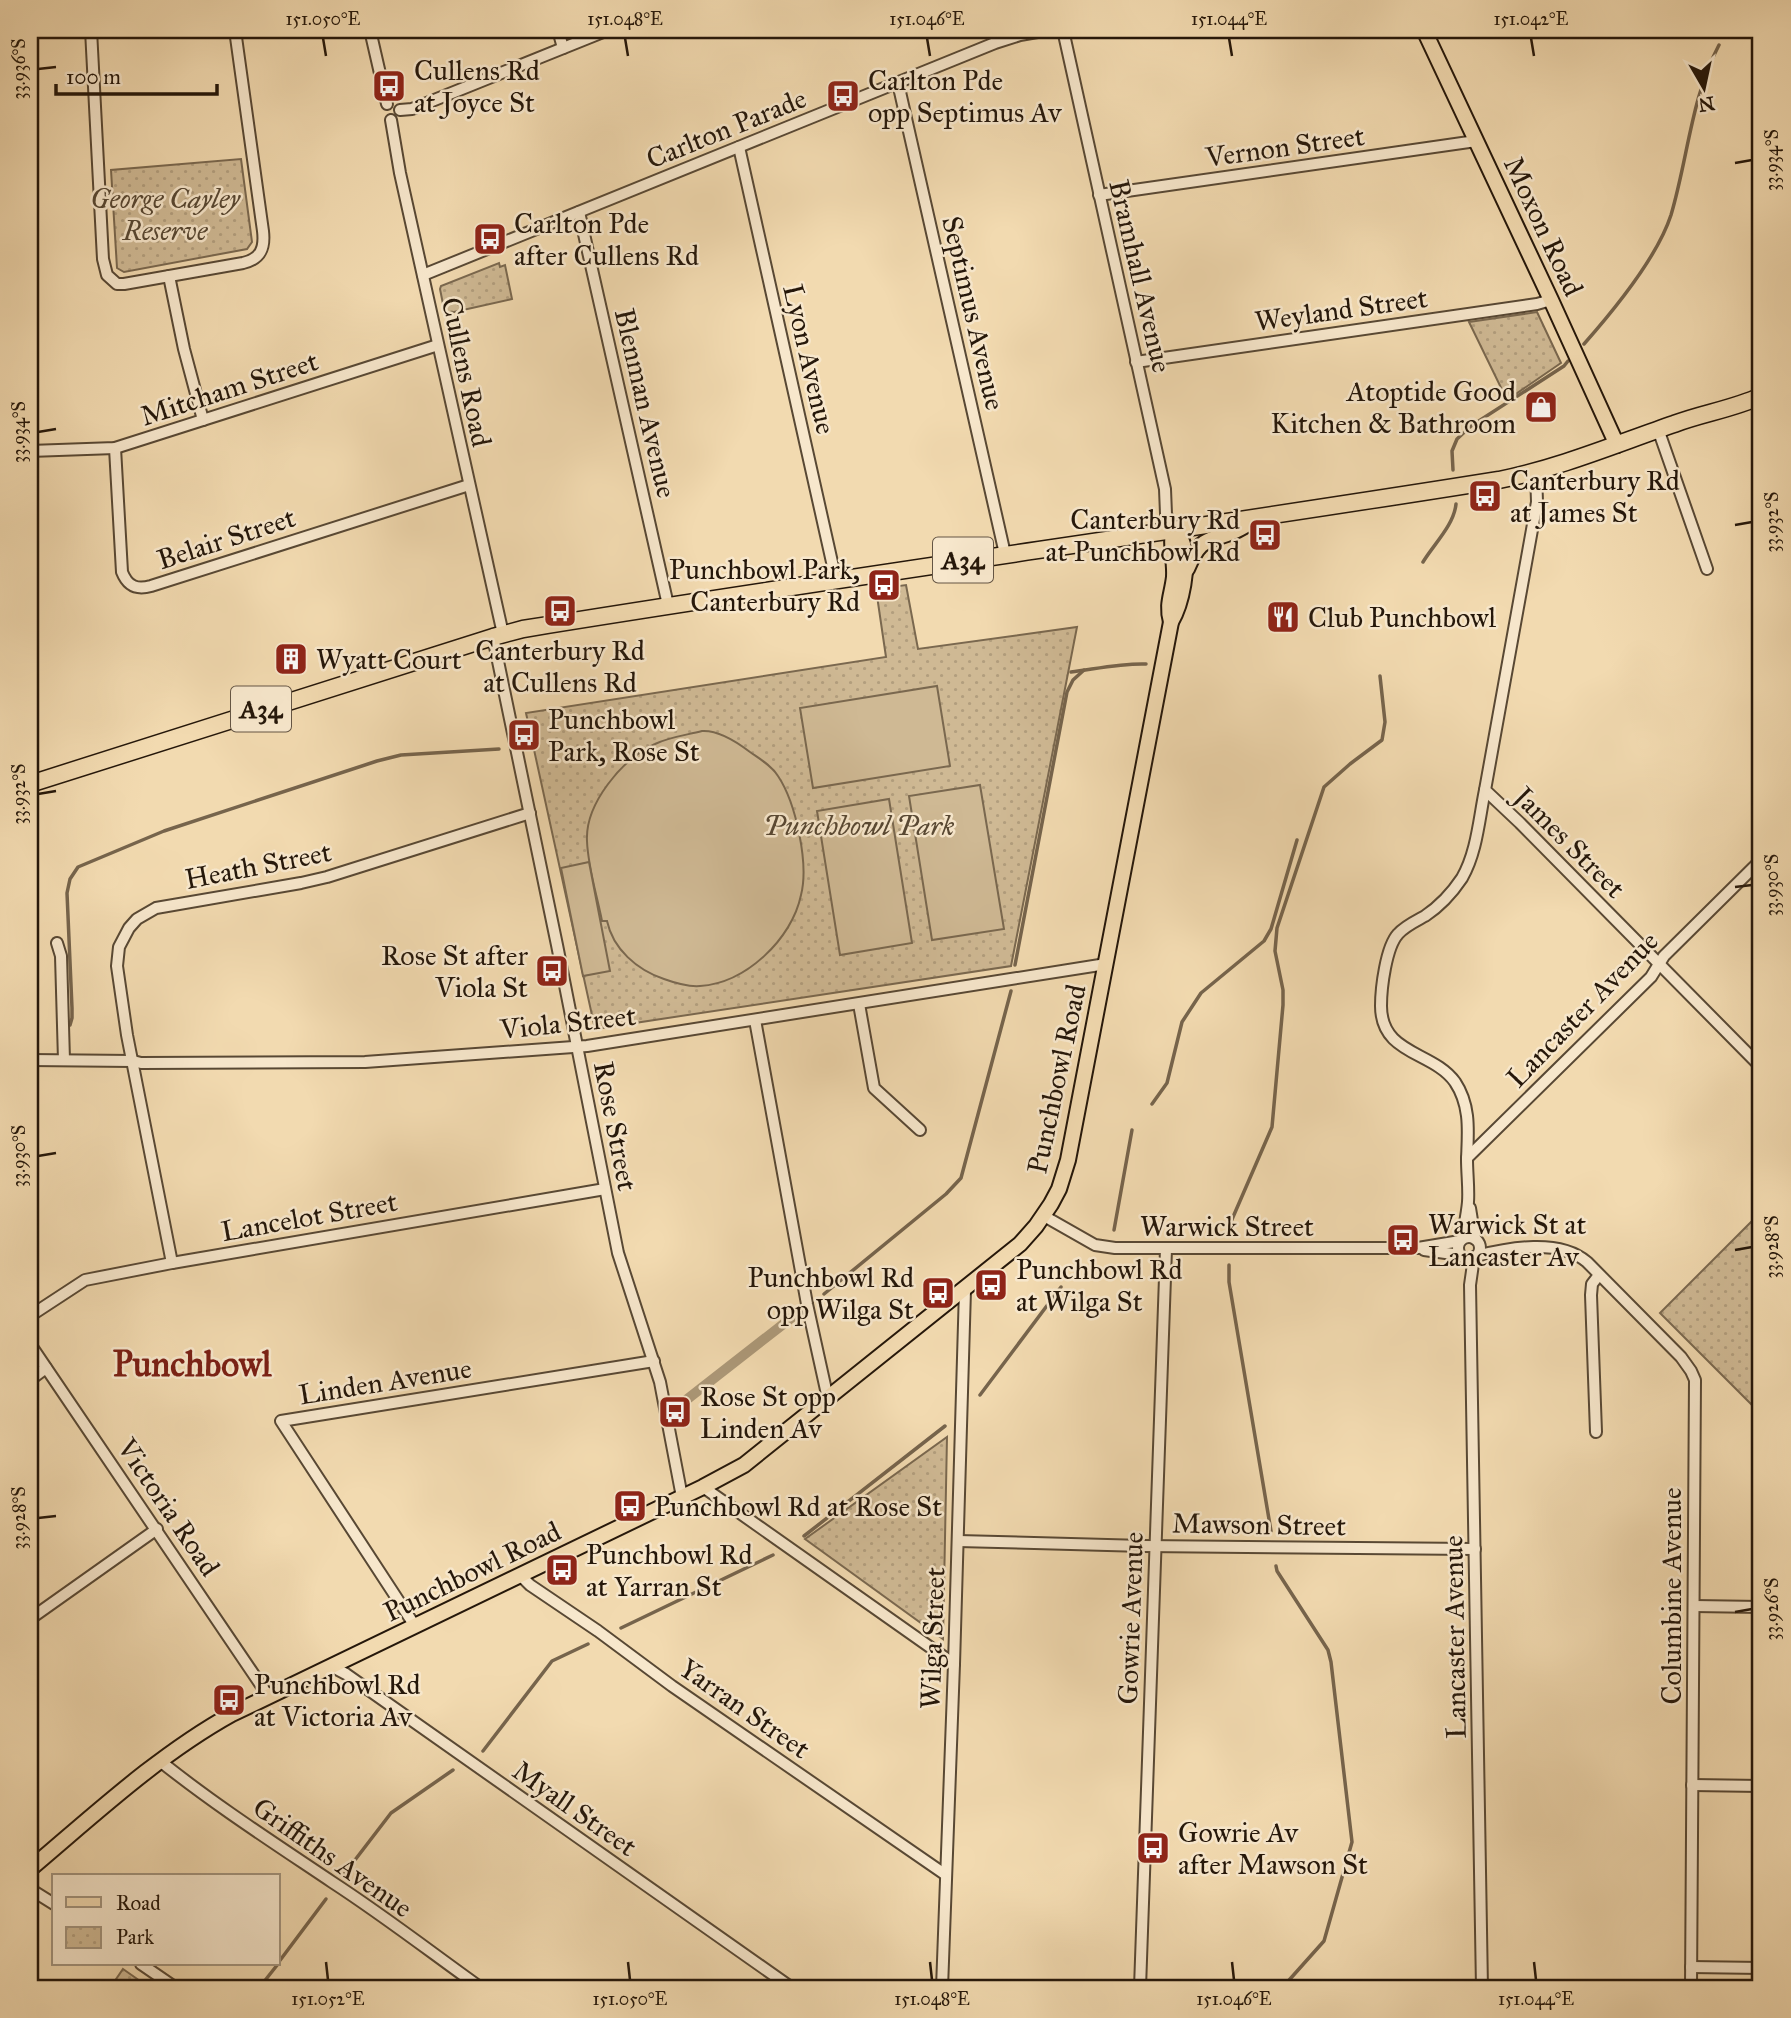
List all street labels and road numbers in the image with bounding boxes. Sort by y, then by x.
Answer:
street label: Carlton Parade [641,80,811,176]
street label: Vernon Street [1202,118,1367,175]
street label: Moxon Road [1496,151,1591,302]
street label: Bramhall Avenue [1101,176,1180,376]
street label: Septimus Avenue [934,213,1013,413]
street label: Weyland Street [1252,280,1430,339]
street label: Lyon Avenue [775,281,844,438]
street label: Cullens Road [434,294,499,450]
street label: Blenman Avenue [607,305,684,501]
street label: Mitcham Street [136,343,322,434]
street label: Belair Street [153,500,300,577]
road number: A34 [933,538,993,582]
road number: A34 [231,687,291,732]
street label: James Street [1504,777,1633,905]
street label: Heath Street [182,834,334,897]
street label: Lancaster Avenue [1499,924,1666,1095]
street label: Punchbowl Road [1019,981,1094,1177]
street label: Viola Street [497,998,638,1047]
street label: Rose Street [586,1058,645,1194]
street label: Lancelot Street [218,1184,400,1249]
street label: Warwick Street [1140,1209,1314,1244]
street label: Linden Avenue [296,1351,474,1412]
street label: Victoria Road [109,1431,227,1583]
street label: Columbine Avenue [1654,1487,1689,1705]
street label: Mawson Street [1172,1505,1346,1544]
street label: Punchbowl Road [378,1513,566,1629]
street label: Gowrie Avenue [1110,1531,1151,1705]
street label: Lancaster Avenue [1435,1535,1474,1739]
street label: Wilga Street [913,1566,952,1710]
street label: Yarran Street [673,1651,817,1766]
street label: Myall Street [506,1753,644,1864]
street label: Griffiths Avenue [246,1790,419,1925]

